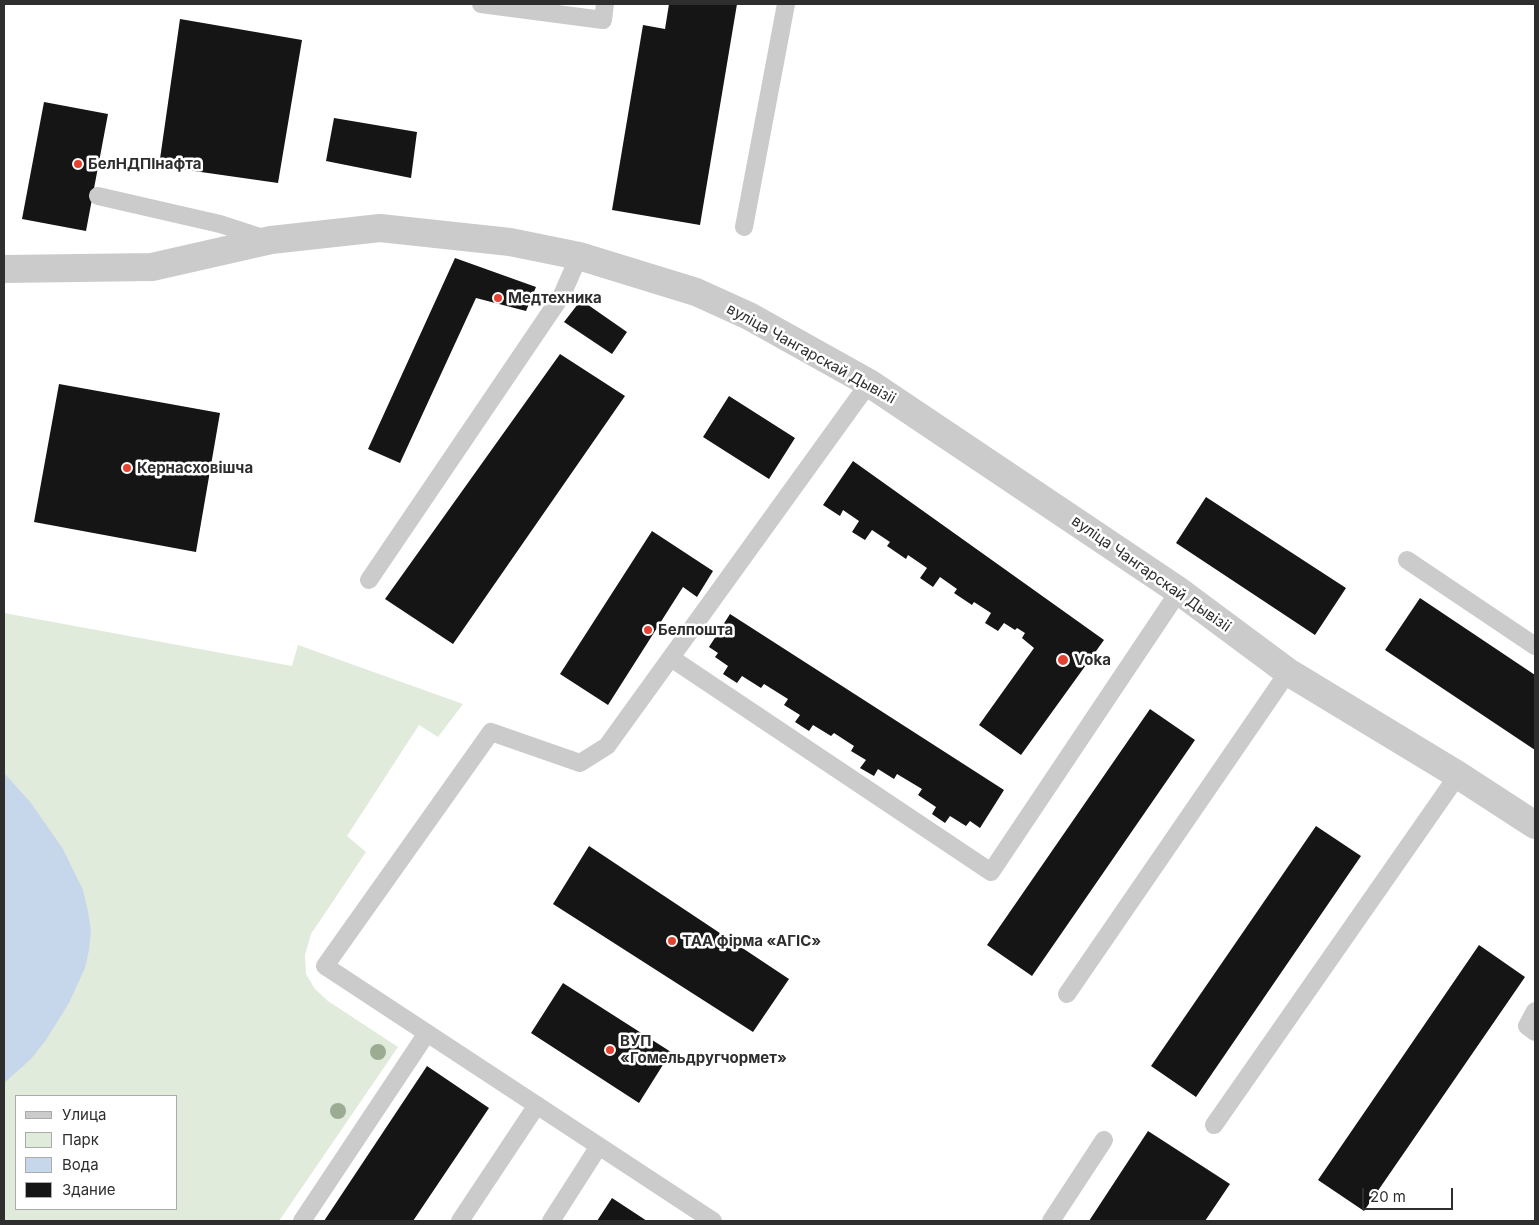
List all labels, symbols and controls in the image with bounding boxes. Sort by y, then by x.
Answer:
place label: БелНДПІнафта [88,155,201,173]
marker: БелНДПІнафта [72,158,84,170]
place label: Медтехника [508,289,602,307]
marker: Медтехника [492,292,504,304]
street label: вуліца Чангарскай Дывізіі [723,300,899,408]
place label: Кернасховішча [137,459,253,477]
marker: Кернасховішча [121,462,133,474]
street label: вуліца Чангарскай Дывізіі [1068,512,1234,636]
place label: Белпошта [658,621,733,639]
marker: Белпошта [642,624,654,636]
place label: Voka [1074,651,1111,669]
marker: Voka [1056,653,1070,667]
place label: ТАА фірма «АГІС» [682,932,821,950]
marker: ТАА фірма «АГІС» [666,935,678,947]
place label: ВУП «Гомельдругчормет» [620,1032,787,1067]
marker: ВУП «Гомельдругчормет» [604,1044,616,1056]
legend [15,1095,178,1210]
text: Улица [62,1105,106,1124]
text: Парк [62,1130,99,1149]
text: Вода [62,1155,99,1174]
scale bar [1364,1178,1455,1210]
text: Здание [62,1180,116,1199]
text: 20 m [1370,1187,1406,1206]

